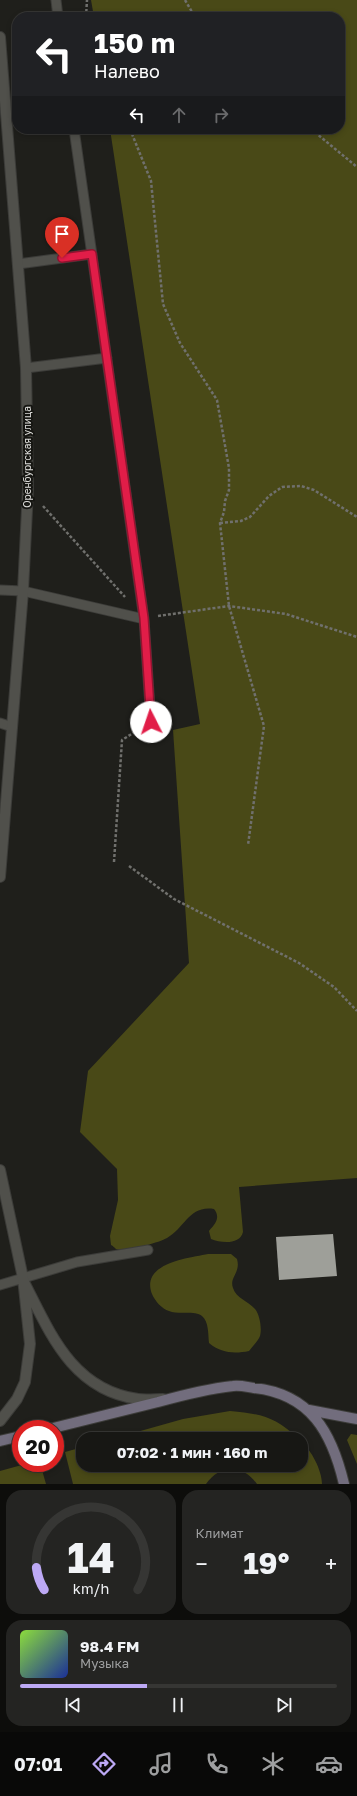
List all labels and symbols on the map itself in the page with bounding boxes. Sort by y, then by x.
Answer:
pin [45,217,79,258]
street label: Оренбургская улица [21,406,33,508]
position arrow [130,701,172,743]
speed limit sign: 20 [12,1420,64,1472]

